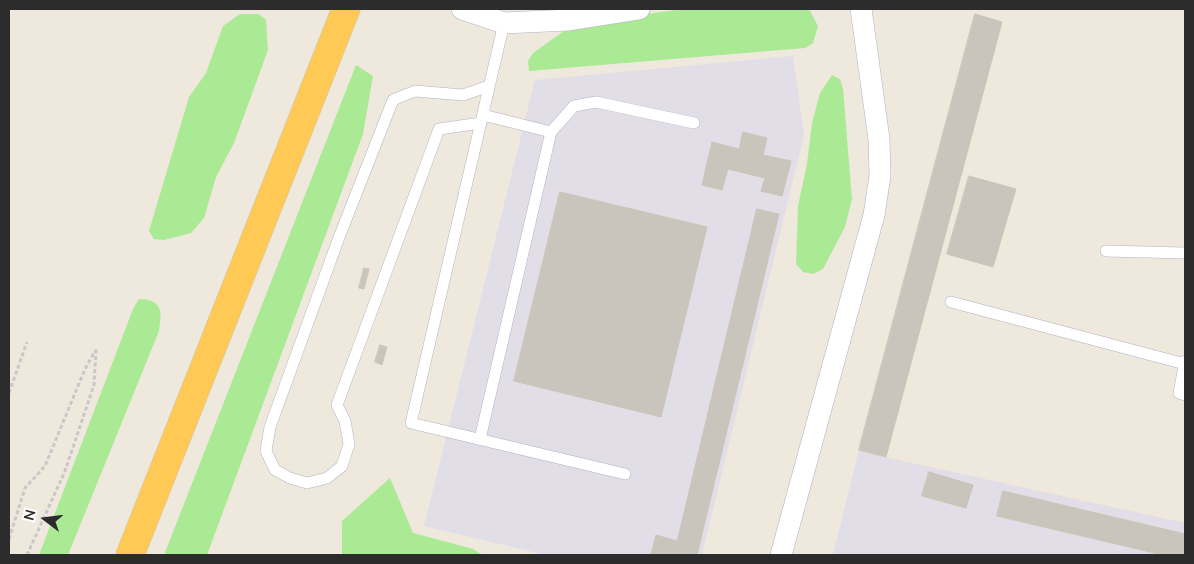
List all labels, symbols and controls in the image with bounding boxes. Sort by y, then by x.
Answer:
north arrow [20,494,70,544]
text: N [19,507,41,523]

